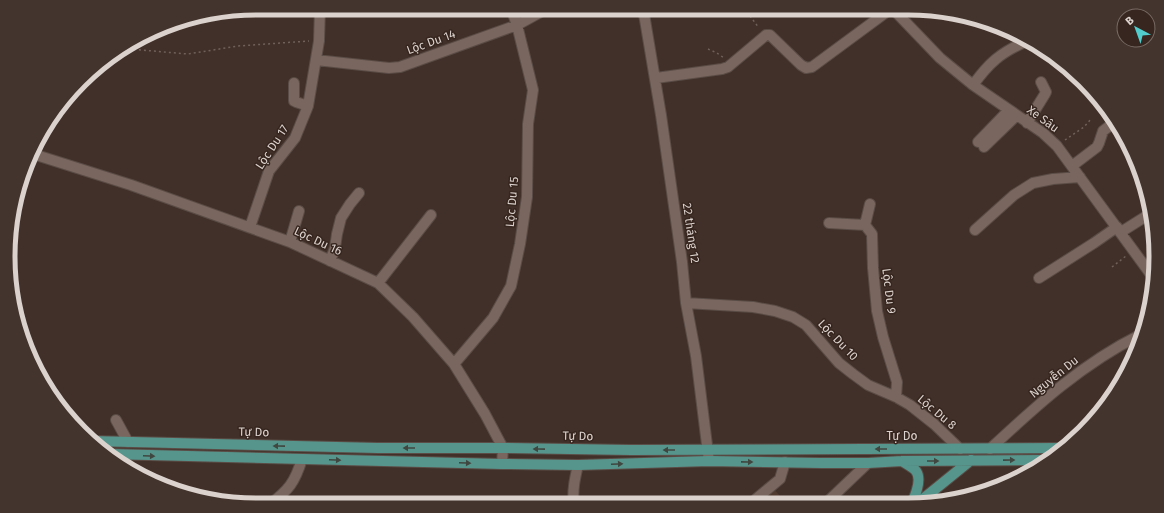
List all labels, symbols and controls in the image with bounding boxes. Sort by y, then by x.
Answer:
north arrow [1116,8,1156,48]
text: B [1123,14,1137,28]
street label: Lộc Du 14 [405,26,458,57]
street label: Xe Sâu [1024,103,1062,135]
street label: Lộc Du 17 [253,122,291,172]
street label: Lộc Du 15 [503,176,521,228]
street label: 22 tháng 12 [680,202,702,264]
street label: Lộc Du 16 [292,224,344,258]
street label: Lộc Du 9 [879,267,899,315]
street label: Lộc Du 10 [815,317,861,364]
street label: Nguyễn Du [1026,352,1081,401]
street label: Lộc Du 8 [915,392,959,432]
street label: Tự Do [238,425,270,439]
street label: Tự Do [562,429,594,443]
street label: Tự Do [887,429,917,443]
one-way arrow [272,443,285,449]
one-way arrow [402,445,415,451]
one-way arrow [532,446,545,452]
one-way arrow [874,446,887,452]
one-way arrow [662,447,675,453]
one-way arrow [143,452,155,459]
one-way arrow [329,457,342,463]
one-way arrow [1003,457,1016,463]
one-way arrow [927,458,940,464]
one-way arrow [741,459,754,465]
one-way arrow [459,460,471,467]
one-way arrow [611,460,623,467]

